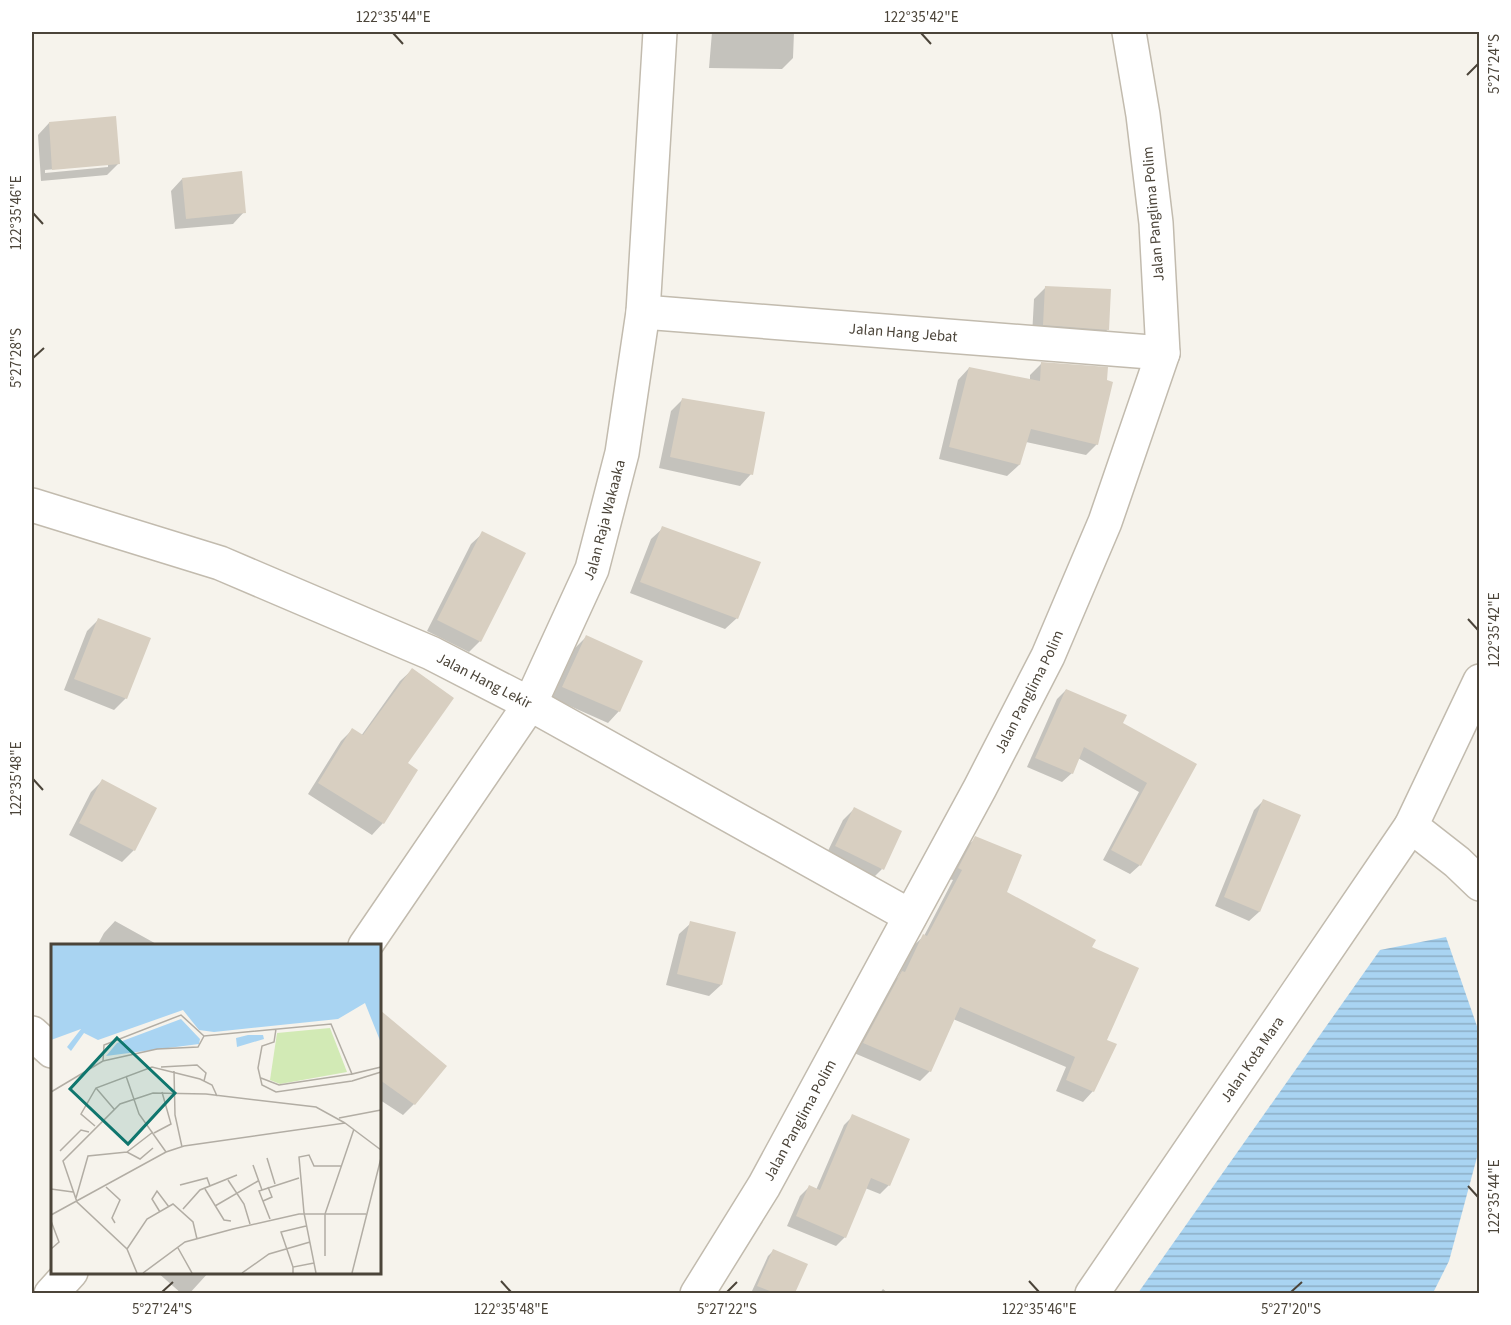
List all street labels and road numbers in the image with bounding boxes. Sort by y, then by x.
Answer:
street label: Jalan Panglima Polim [1137,146,1170,282]
street label: Jalan Hang Jebat [848,318,958,348]
street label: Jalan Raja Wakaaka [578,457,631,584]
street label: Jalan Panglima Polim [990,627,1069,757]
street label: Jalan Hang Lekir [433,648,536,714]
street label: Jalan Kota Mara [1216,1012,1289,1107]
street label: Jalan Panglima Polim [759,1056,842,1185]

